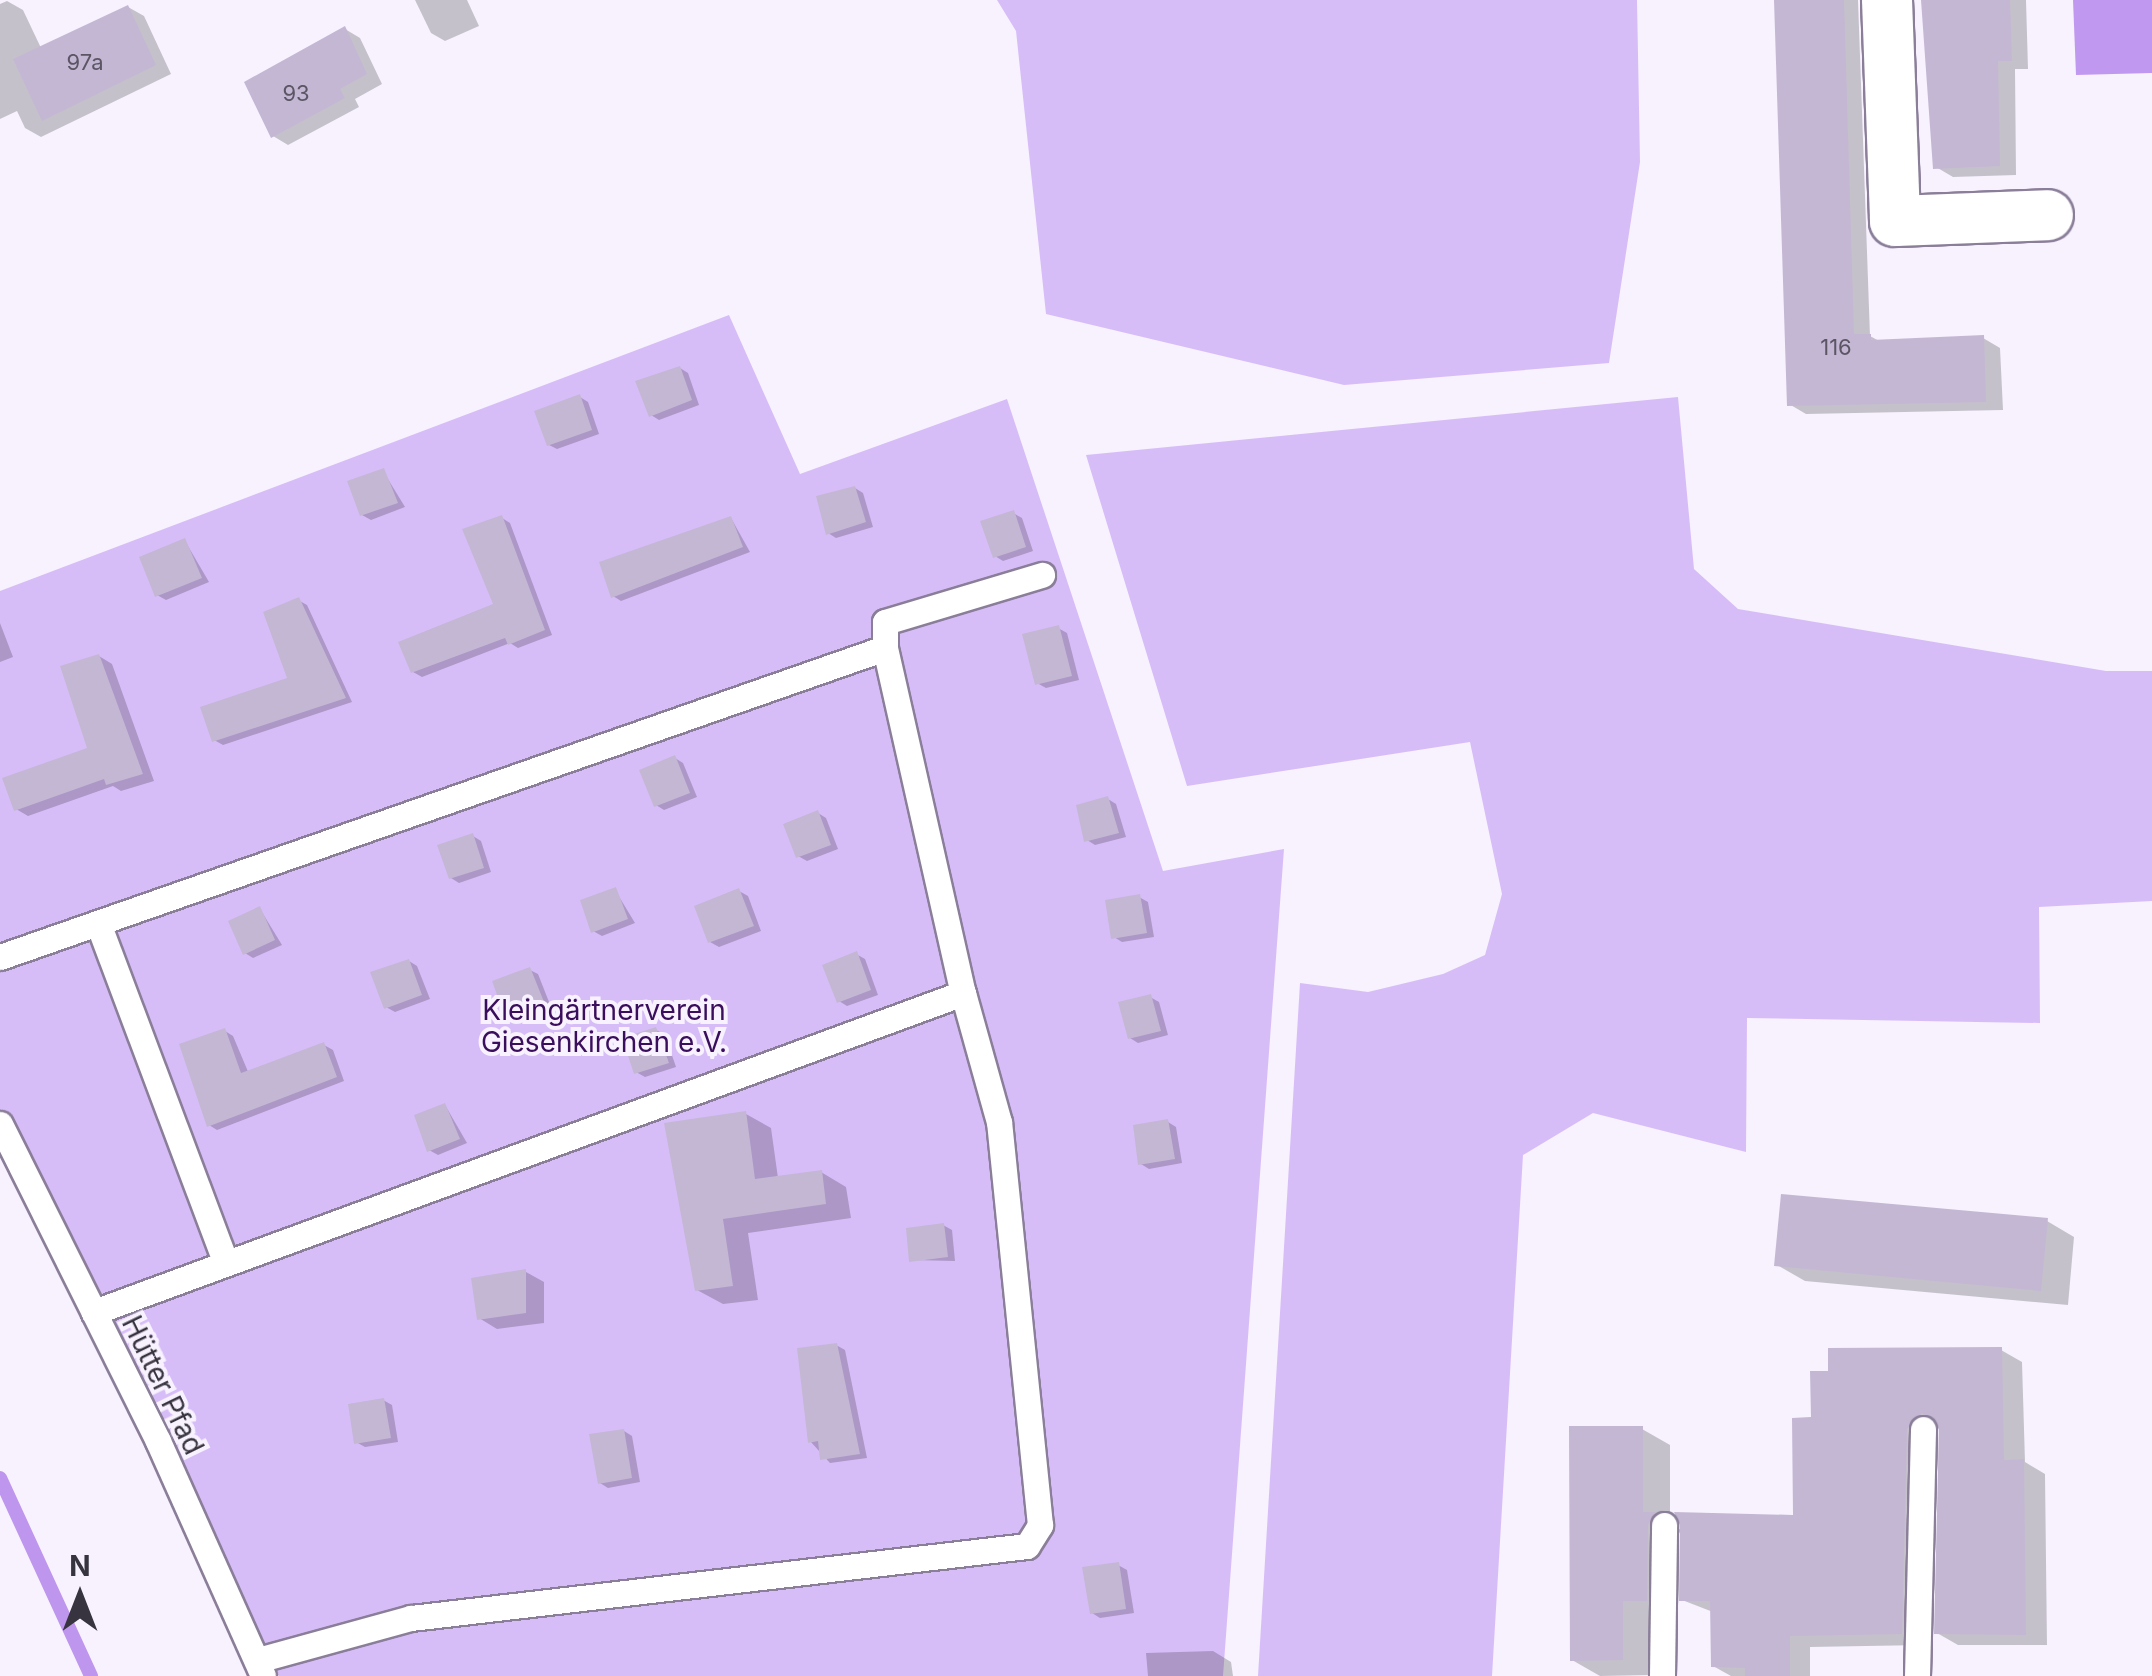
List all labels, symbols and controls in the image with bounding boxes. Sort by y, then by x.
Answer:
house number: 97a [66,50,104,76]
house number: 93 [282,81,310,107]
house number: 116 [1820,335,1852,361]
park label: Kleingärtnerverein Giesenkirchen e.V. [481,993,727,1059]
street label: Hütter Pfad [115,1310,211,1460]
north arrow [30,1546,130,1646]
text: N [69,1549,91,1583]

